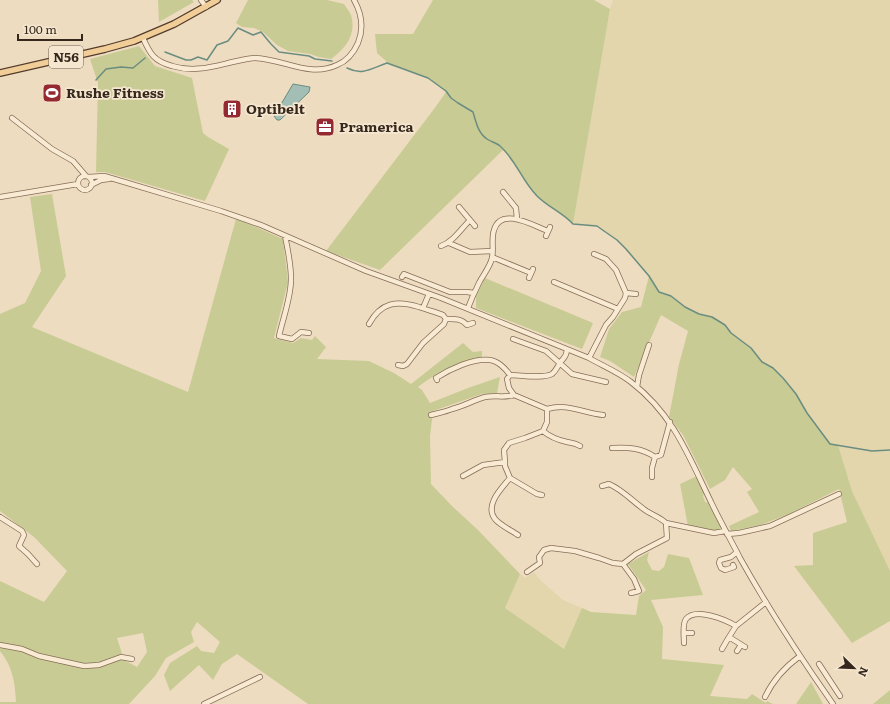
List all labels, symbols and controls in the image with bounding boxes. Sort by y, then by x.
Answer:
scale bar [18,16,82,42]
text: 100 m [24,20,57,38]
road number: N56 [49,46,83,68]
sports icon: Rushe Fitness [41,82,63,104]
place label: Rushe Fitness [66,82,164,102]
building icon: Optibelt [221,98,243,120]
place label: Optibelt [246,98,306,118]
office icon: Pramerica [314,116,336,138]
place label: Pramerica [339,116,414,136]
north arrow [834,648,874,688]
text: N [855,665,873,680]

